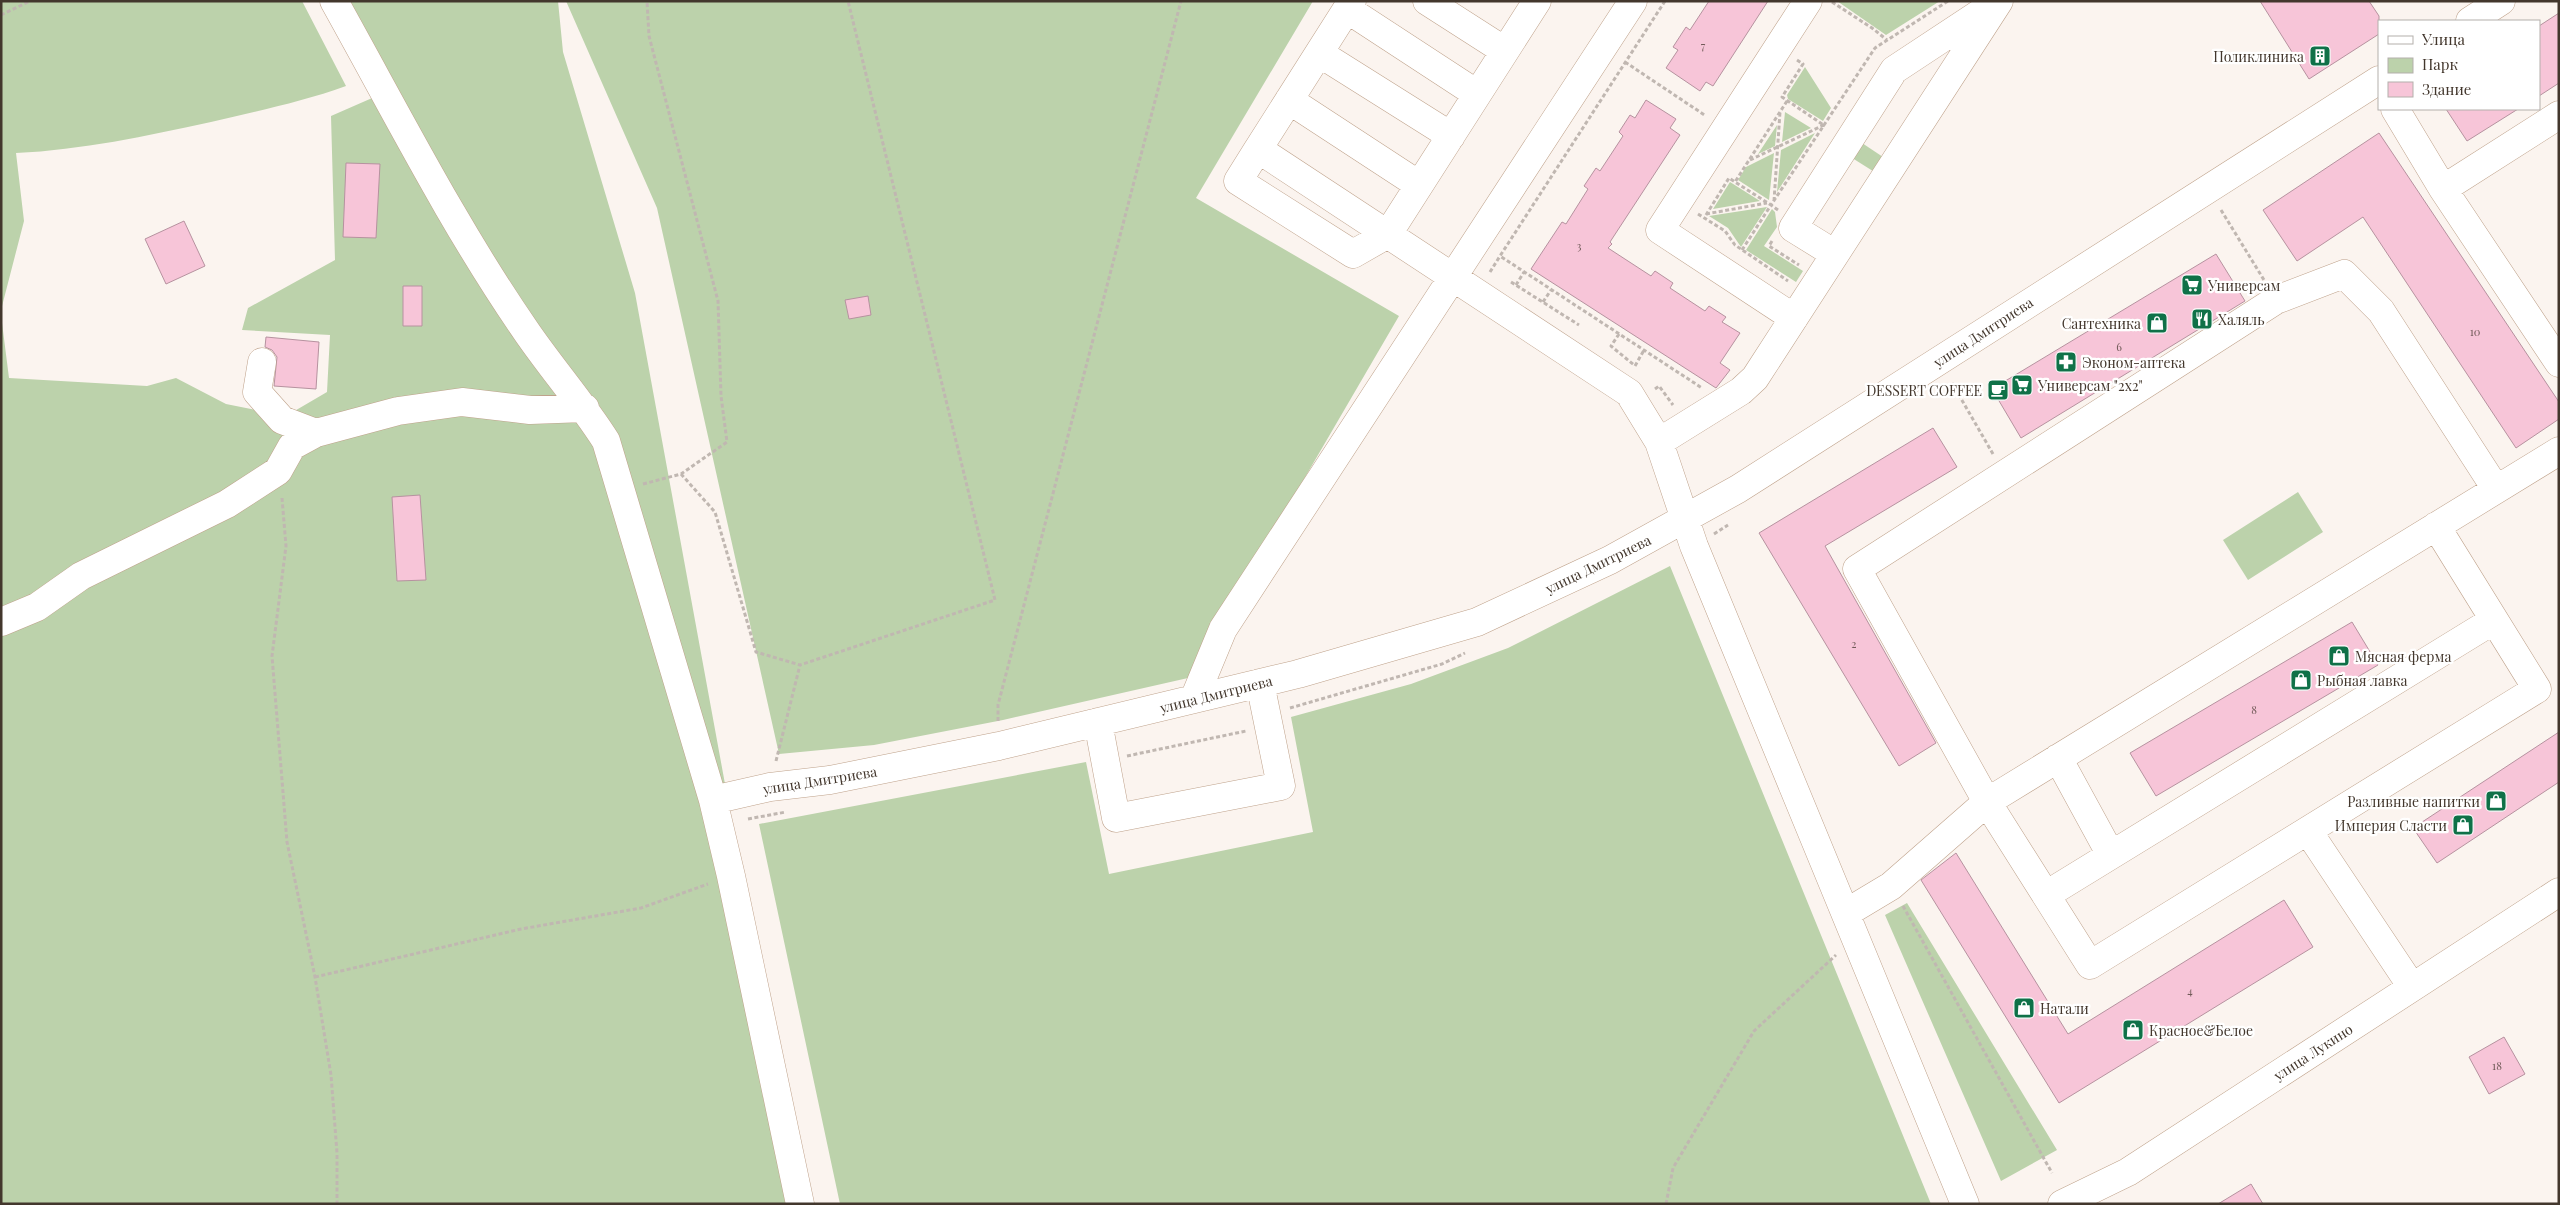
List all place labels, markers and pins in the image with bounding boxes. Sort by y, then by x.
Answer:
building icon: Поликлиника [2308,44,2332,68]
place label: Поликлиника [2213,47,2304,66]
supermarket icon: Универсам [2180,273,2204,297]
place label: Универсам [2207,276,2281,295]
restaurant icon: Халяль [2190,307,2214,331]
place label: Халяль [2218,310,2264,329]
shop icon: Сантехника [2145,311,2169,335]
place label: Сантехника [2062,314,2141,333]
pharmacy icon: Эконом-аптека [2054,350,2078,374]
place label: Эконом-аптека [2082,353,2185,372]
supermarket icon: Универсам "2x2" [2010,373,2034,397]
place label: Универсам "2x2" [2037,376,2143,395]
cafe icon: DESSERT COFFEE [1986,378,2010,402]
place label: DESSERT COFFEE [1866,381,1982,400]
shop icon: Мясная ферма [2327,644,2351,668]
place label: Мясная ферма [2355,647,2451,666]
shop icon: Рыбная лавка [2289,668,2313,692]
place label: Рыбная лавка [2317,671,2408,690]
shop icon: Разливные напитки [2484,789,2508,813]
place label: Разливные напитки [2347,792,2480,811]
shop icon: Империя Сласти [2451,813,2475,837]
place label: Империя Сласти [2335,816,2447,835]
shop icon: Натали [2012,996,2036,1020]
place label: Натали [2040,999,2089,1018]
shop icon: Красное&Белое [2121,1018,2145,1042]
place label: Красное&Белое [2149,1021,2253,1040]

